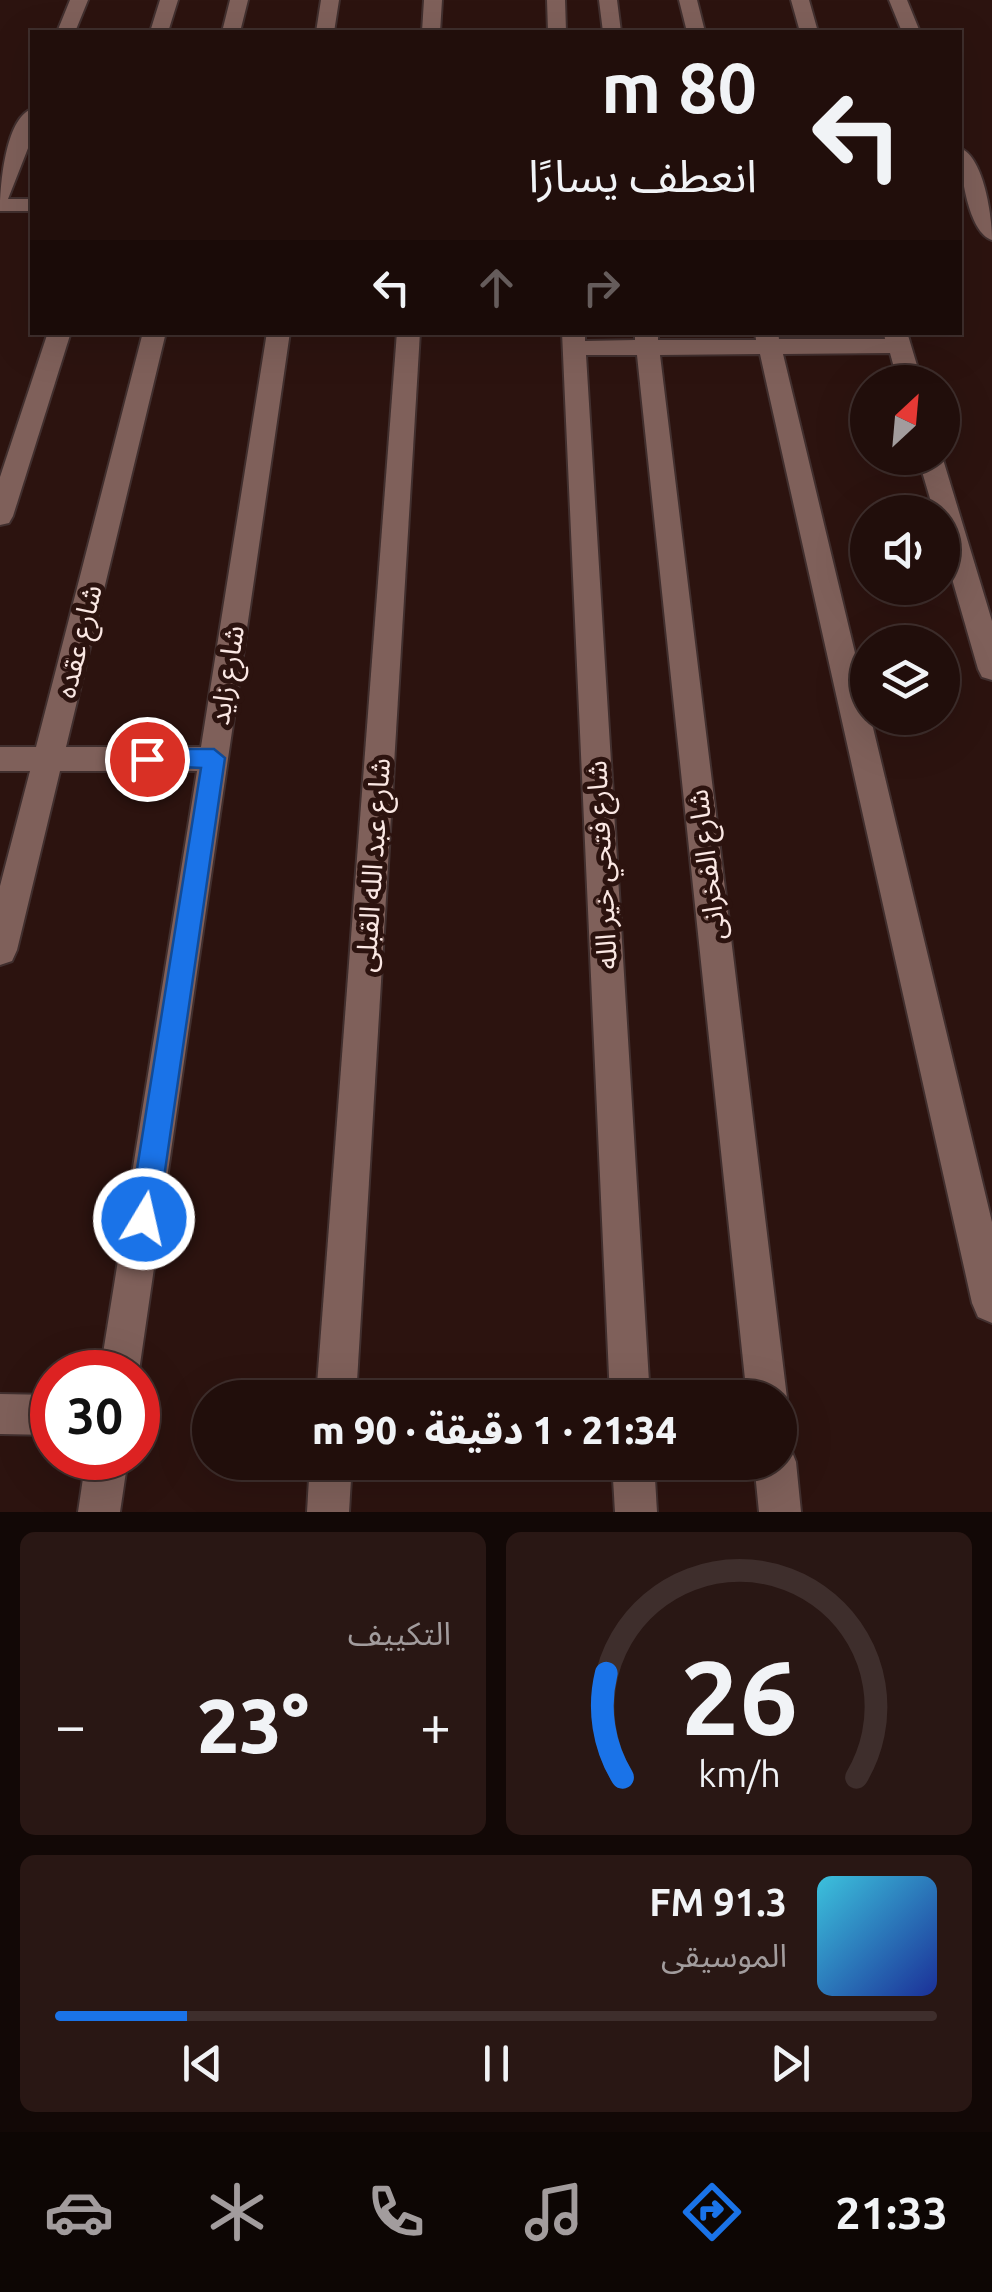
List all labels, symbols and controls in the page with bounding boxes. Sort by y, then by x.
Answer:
text: 80 m [601,48,757,126]
icon: left [792,70,922,200]
text: انعطف يسارًا [528,150,757,201]
icon: left [364,260,419,315]
icon: ahead [469,260,524,315]
icon: right [574,260,629,315]
north arrow [850,365,960,475]
map controls [850,365,960,735]
button: sound [850,495,960,605]
street label: شارع عقده [49,581,113,702]
street label: شارع زايد [203,623,255,728]
button: layers [850,625,960,735]
pin [105,717,190,802]
icon: arrive [120,732,175,787]
street label: شارع عبد الله القبلى [349,757,401,974]
street label: شارع فتحي خير الله [580,759,628,970]
street label: شارع الفخرانى [681,787,737,942]
position arrow [92,1167,196,1271]
speed limit sign: 30 [30,1350,160,1480]
text: 21:34 · 1 دقيقة · 90 m [312,1409,677,1451]
text: التكييف [348,1615,451,1651]
text: 26 [680,1638,798,1755]
text: 23° [197,1683,309,1767]
text: − [55,1694,86,1755]
text: + [420,1694,451,1755]
text: km/h [698,1754,780,1794]
text: 91.3 FM [649,1881,787,1923]
text: الموسيقى [661,1937,787,1973]
icon: previous [175,2036,230,2091]
icon: pause [469,2036,524,2091]
icon: next [763,2036,818,2091]
icon: car [44,2177,114,2247]
icon: climate [202,2177,272,2247]
icon: phone [361,2177,431,2247]
icon: music [519,2177,589,2247]
icon: directions [677,2177,747,2247]
text: 21:33 [835,2187,948,2238]

